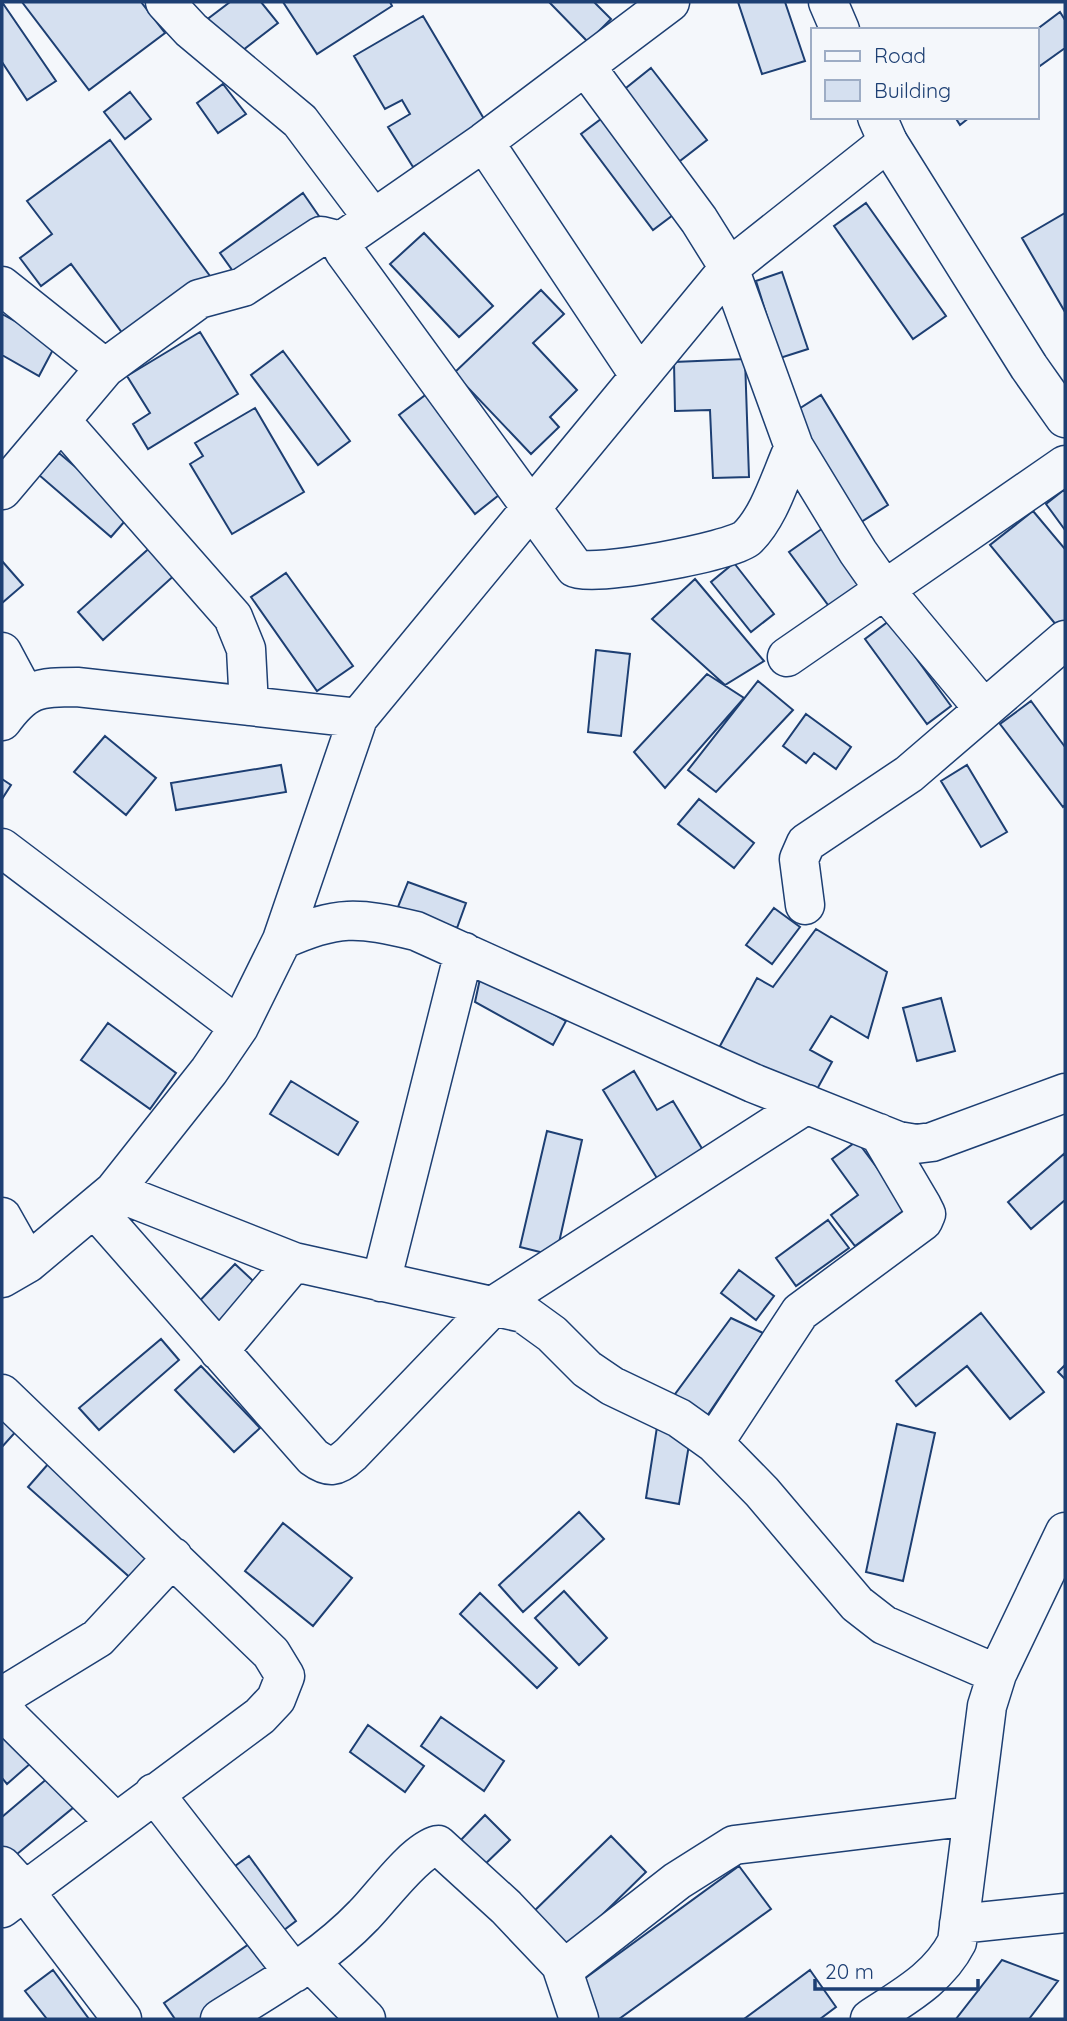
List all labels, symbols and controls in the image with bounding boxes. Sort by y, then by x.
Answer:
legend [811,28,1039,119]
text: Road [874,42,926,68]
text: Building [874,77,951,103]
scale bar [815,1948,978,1992]
text: 20 m [825,1958,874,1984]

